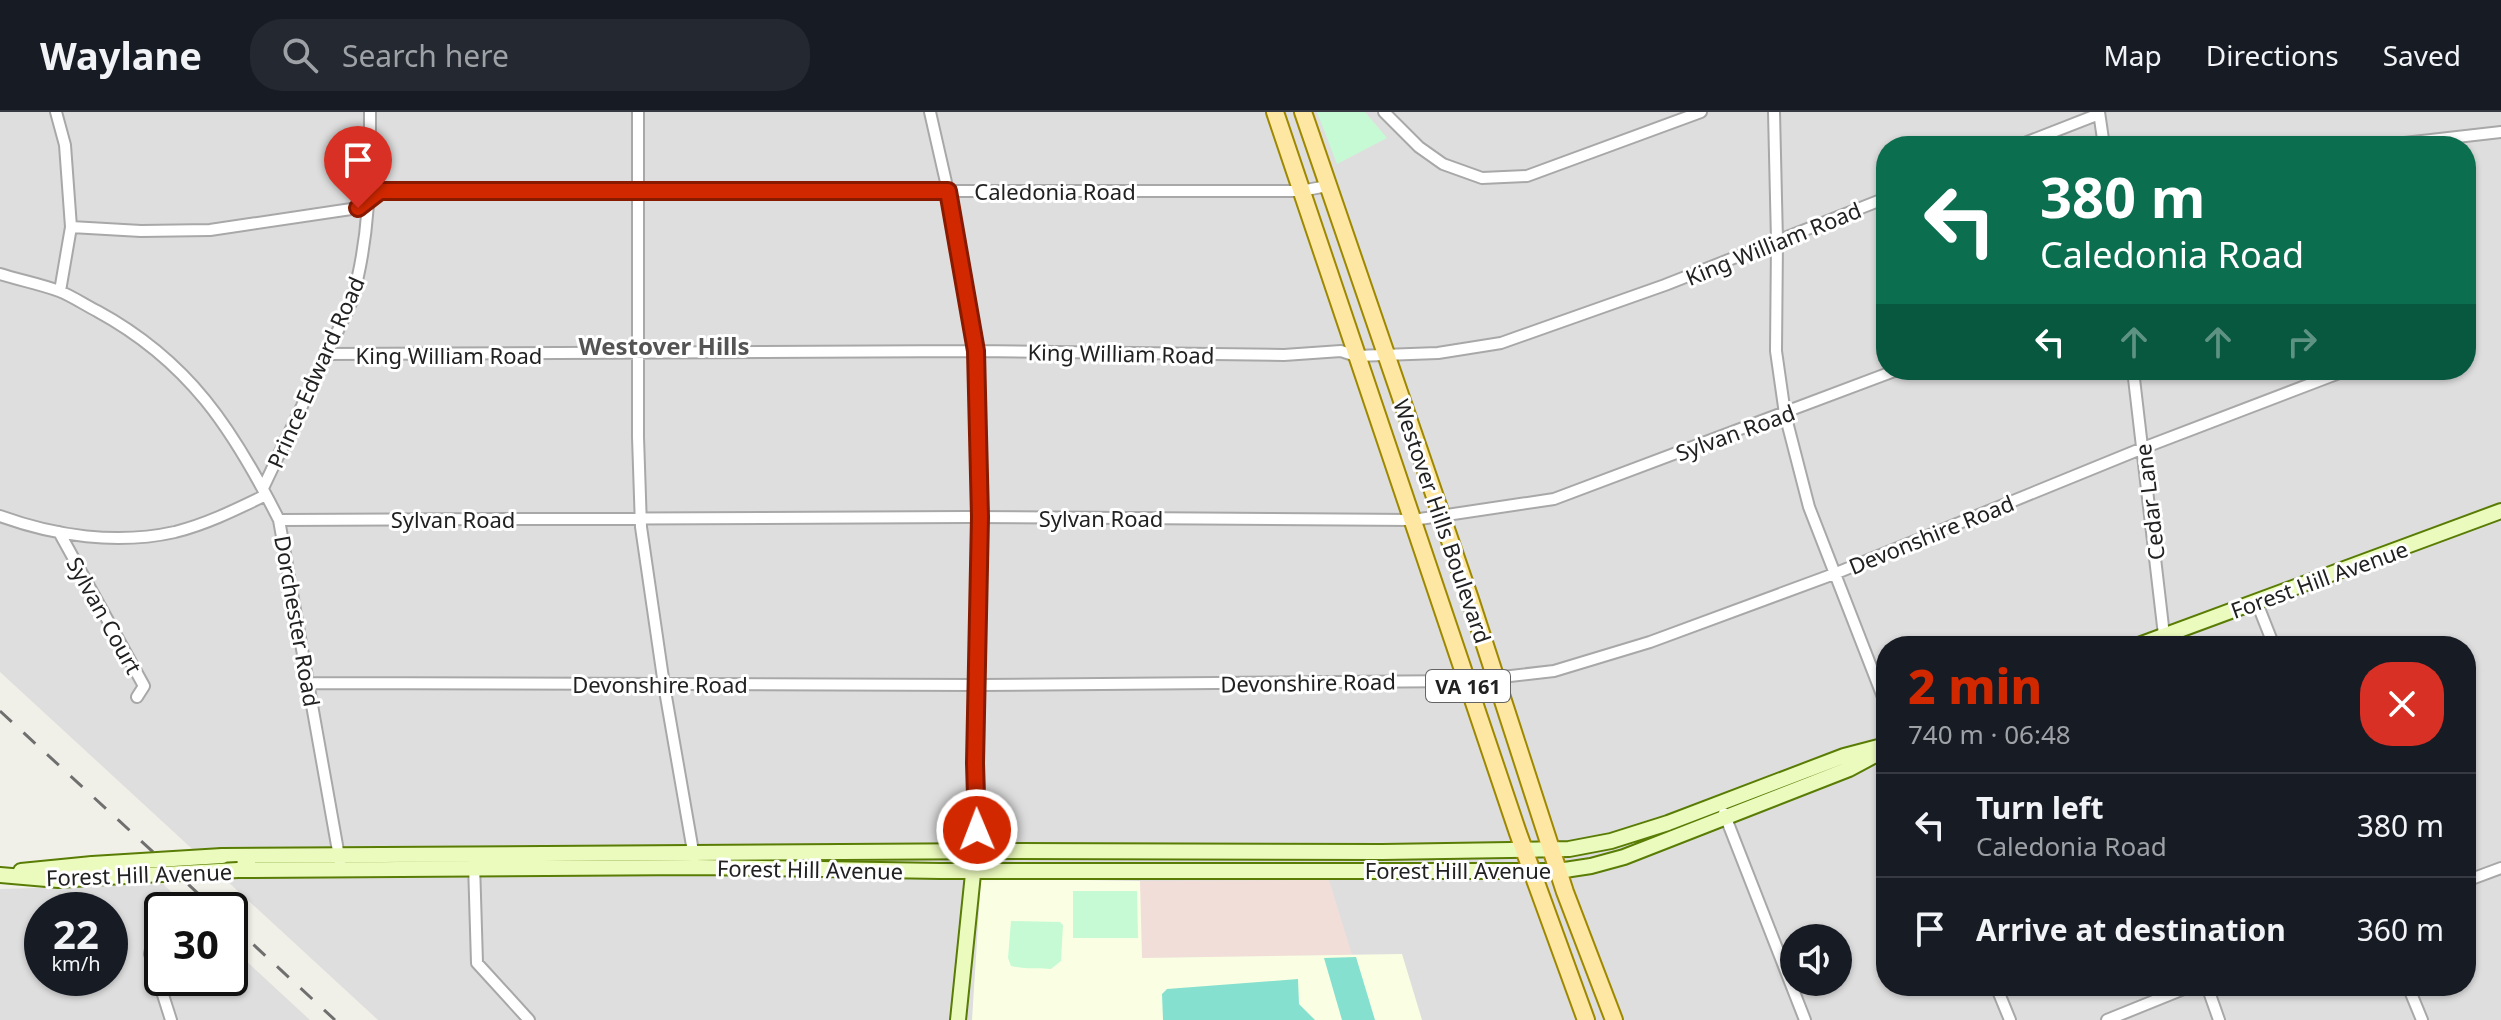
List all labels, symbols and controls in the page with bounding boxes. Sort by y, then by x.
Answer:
search box [250,19,810,91]
text: Waylane [40,29,202,81]
icon: search [278,33,322,77]
text: Search here [342,35,509,76]
text: Map [2103,36,2162,74]
text: Directions [2206,36,2339,74]
text: Saved [2383,36,2461,74]
pin [324,126,392,208]
icon: arrive [336,138,380,182]
text: 380 m [2040,158,2205,234]
icon: left [1908,168,2012,272]
street label: Caledonia Road [974,176,1136,206]
street label: King William Road [1681,194,1865,292]
text: Caledonia Road [2040,230,2304,279]
street label: Prince Edward Road [259,272,371,472]
icon: left [2028,320,2072,364]
icon: ahead [2112,320,2156,364]
icon: ahead [2196,320,2240,364]
icon: right [2280,320,2324,364]
district label: Westover Hills [579,329,749,362]
street label: King William Road [1027,336,1215,370]
street label: King William Road [356,340,542,370]
street label: Westover Hills Boulevard [1387,395,1499,647]
street label: Sylvan Road [1671,397,1799,467]
street label: Cedar Lane [2127,442,2171,562]
street label: Devonshire Road [1844,487,2018,581]
street label: Sylvan Road [1039,503,1163,533]
street label: Sylvan Road [391,504,515,534]
street label: Dorchester Road [268,533,328,709]
street label: Forest Hill Avenue [2226,533,2412,625]
street label: Sylvan Court [60,551,150,679]
text: 2 min [1908,653,2042,718]
button: close [2360,662,2444,746]
street label: Devonshire Road [1220,665,1396,699]
street label: Devonshire Road [572,669,748,699]
road number: VA 161 [1426,670,1510,702]
text: 740 m · 06:48 [1908,716,2071,752]
text: Turn left [1976,787,2104,828]
position arrow [935,788,1019,872]
icon: left [1908,803,1952,847]
text: 380 m [2357,805,2444,846]
text: Caledonia Road [1976,828,2167,864]
street label: Forest Hill Avenue [717,852,903,886]
street label: Forest Hill Avenue [1365,855,1551,885]
street label: Forest Hill Avenue [45,856,233,892]
speed limit sign: 30 [144,892,248,996]
text: 22 [53,906,99,961]
icon: arrive [1908,907,1952,951]
text: Arrive at destination [1976,909,2286,950]
text: 360 m [2357,909,2444,950]
map controls [1780,924,1852,996]
button: sound [1780,924,1852,996]
text: km/h [51,950,101,977]

